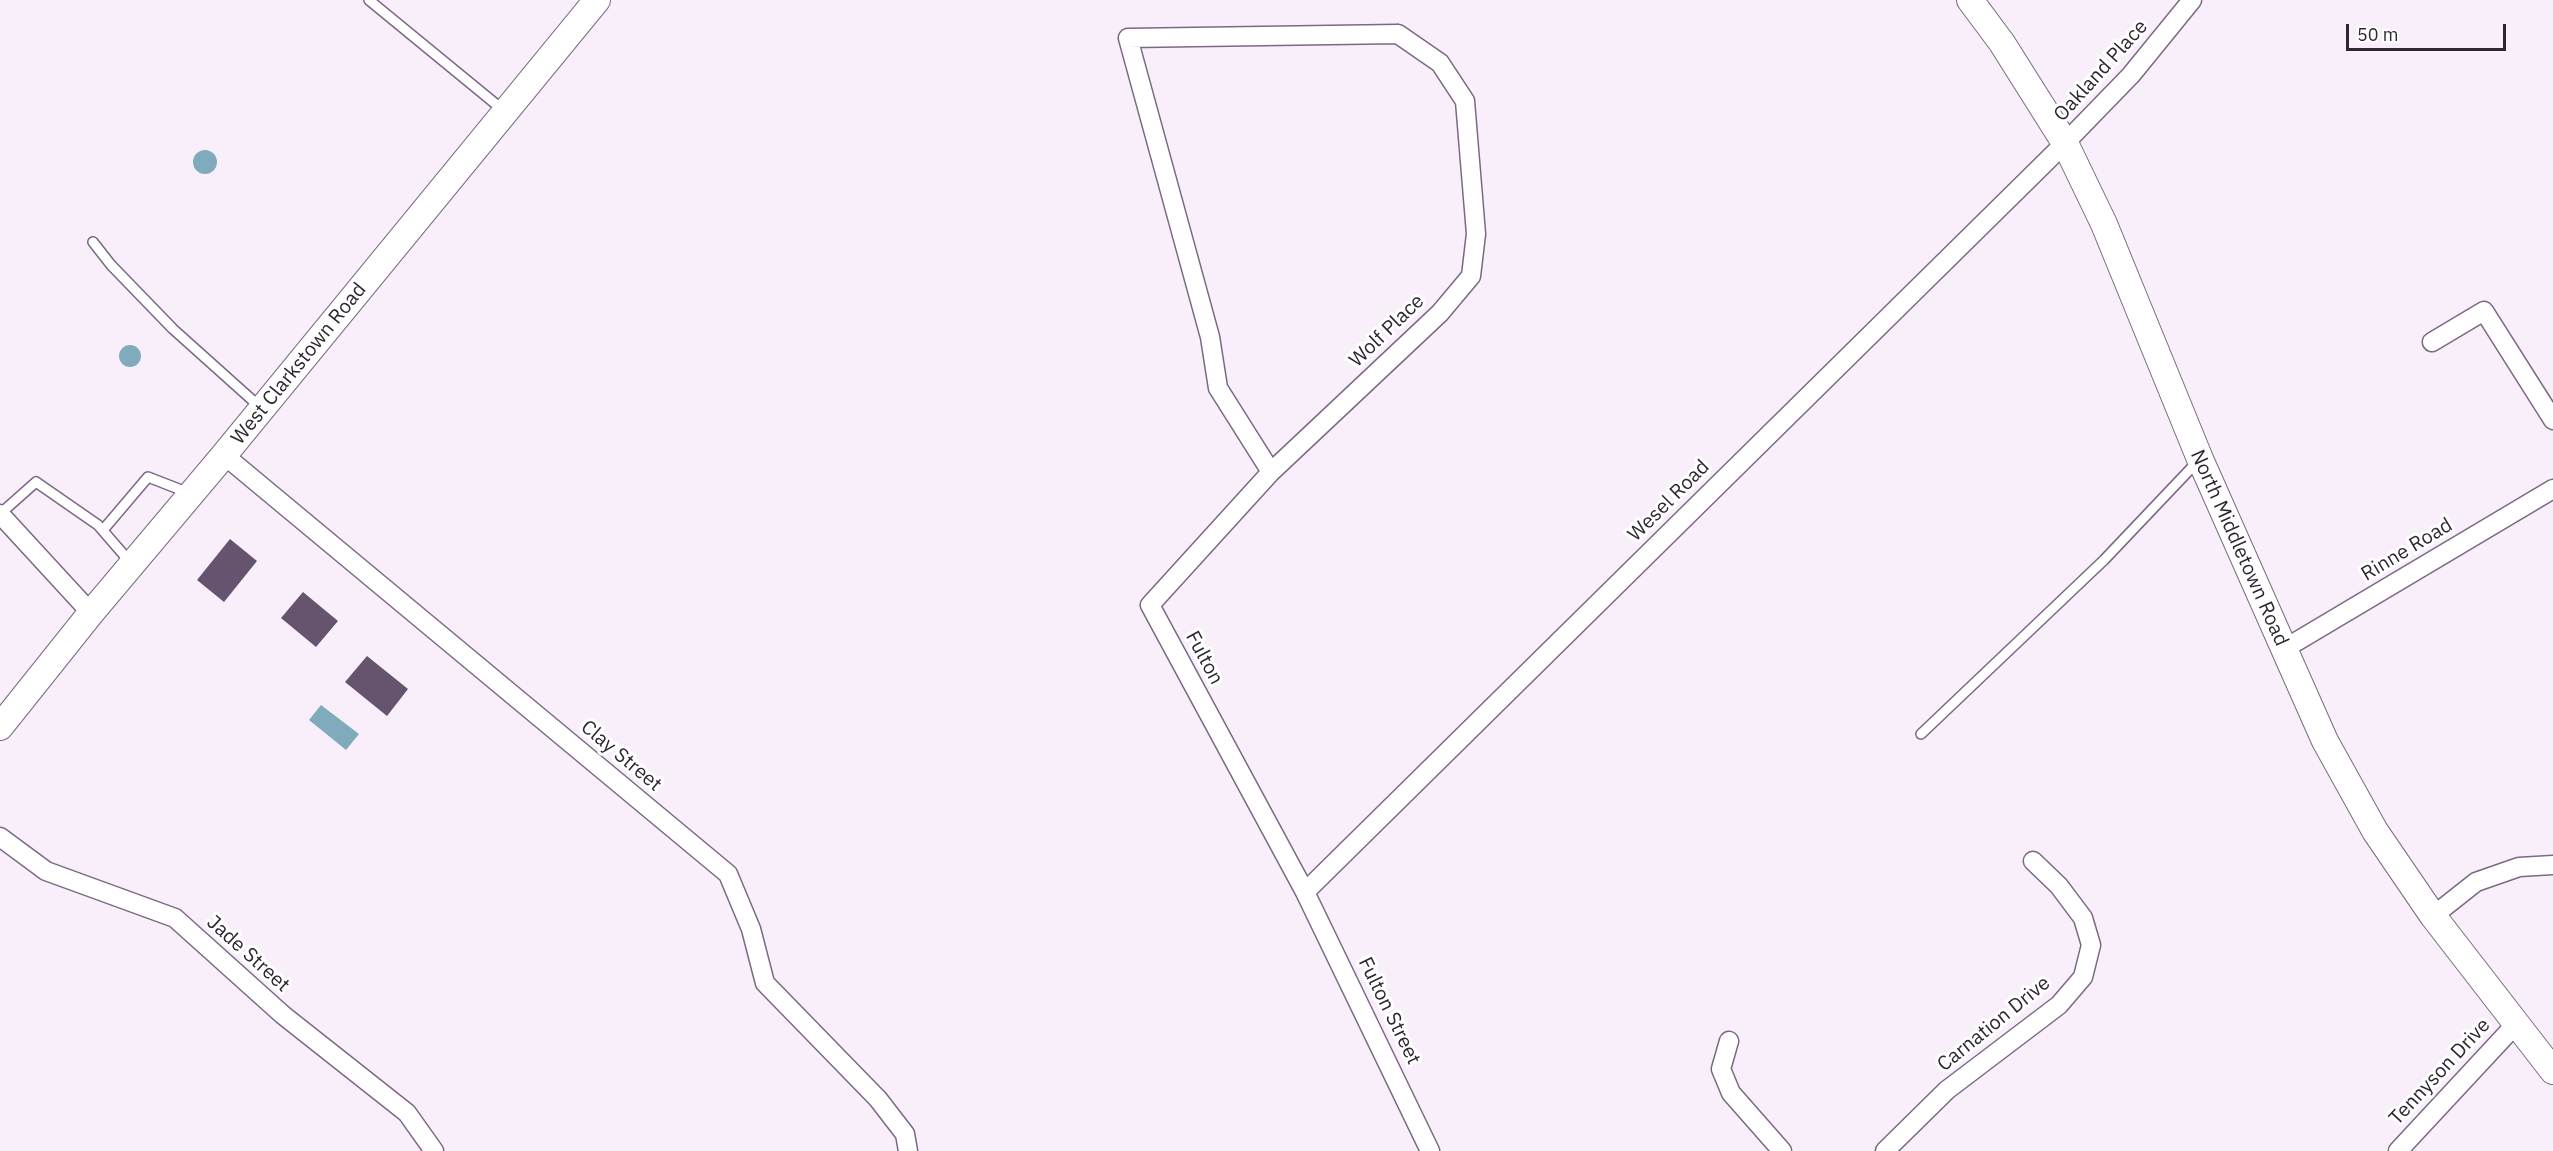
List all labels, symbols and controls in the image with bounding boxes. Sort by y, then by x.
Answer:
scale bar [2349,12,2510,50]
street label: Oakland Place [2049,15,2153,127]
text: 50 m [2357,23,2399,46]
street label: West Clarkstown Road [226,278,372,450]
street label: Wolf Place [1345,290,1429,372]
street label: North Middletown Road [2185,446,2293,650]
street label: Wesel Road [1623,455,1715,547]
street label: Rinne Road [2357,513,2457,587]
street label: Fulton [1180,627,1228,689]
street label: Clay Street [576,715,666,797]
street label: Jade Street [202,911,294,997]
street label: Fulton Street [1353,953,1425,1069]
street label: Carnation Drive [1933,971,2055,1077]
street label: Tennyson Drive [2385,1014,2495,1130]

